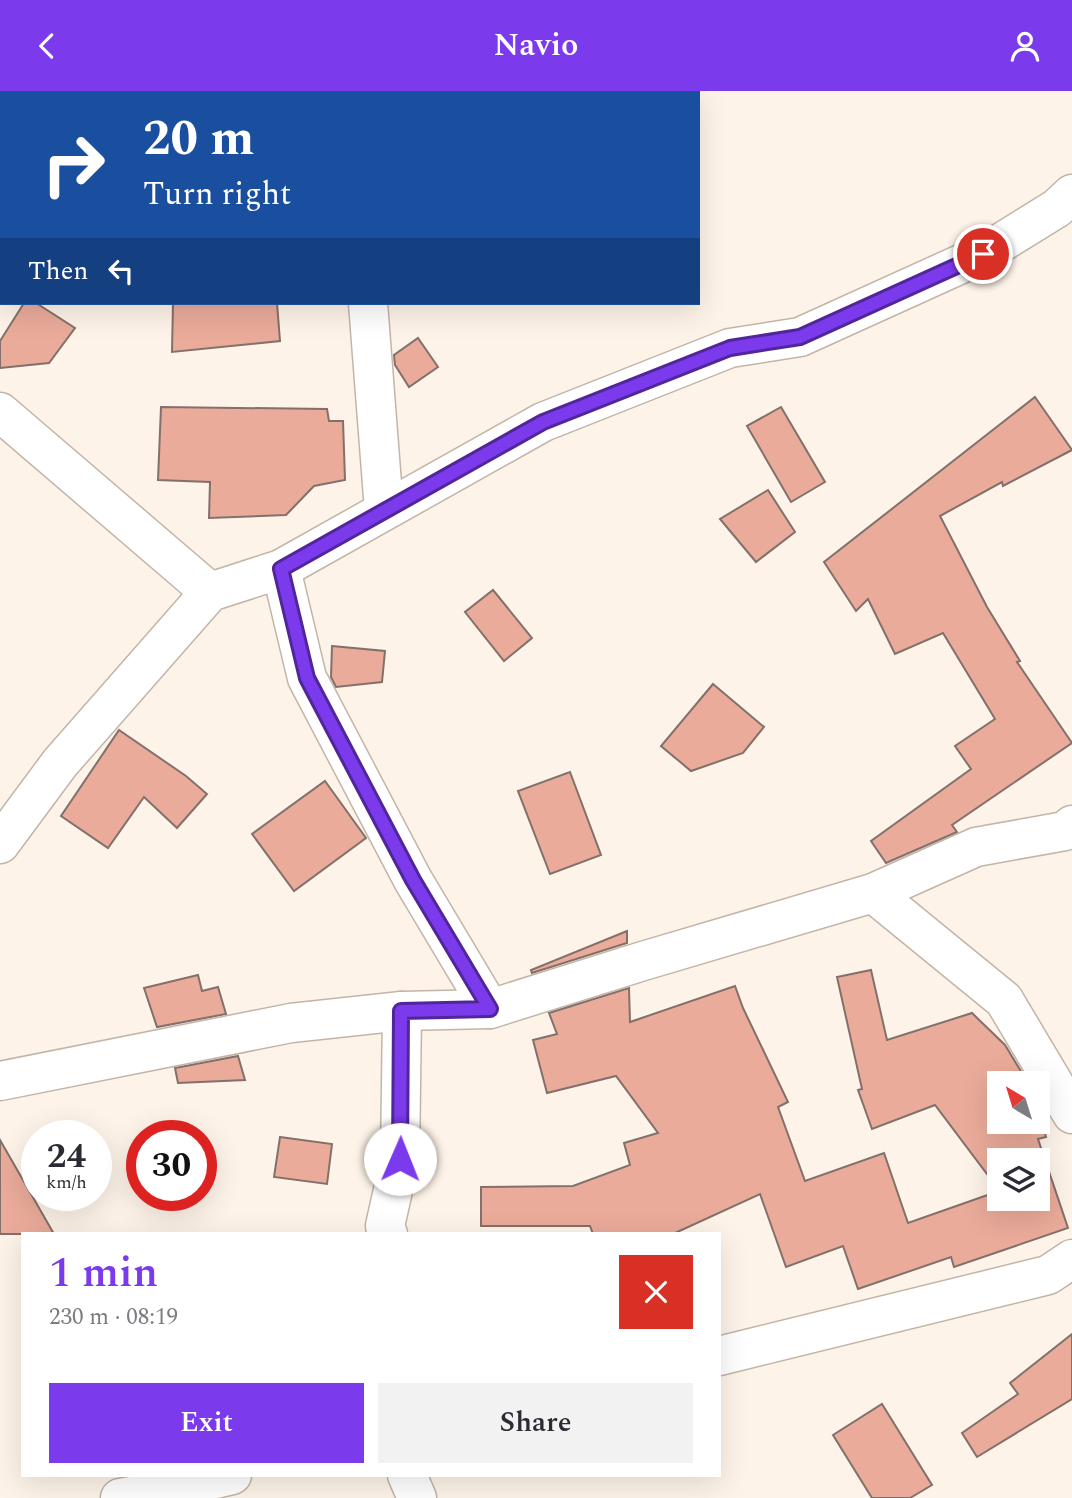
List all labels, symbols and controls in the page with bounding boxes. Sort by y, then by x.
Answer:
text: Navio [493,21,579,70]
icon: back [28,27,66,65]
icon: person [1006,27,1044,65]
text: 20 m [143,102,254,177]
icon: right [28,119,119,210]
text: Turn right [143,170,291,219]
pin [953,224,1013,284]
icon: arrive [964,235,1002,273]
text: Then [28,251,88,291]
icon: left [102,252,140,290]
north arrow [987,1071,1050,1134]
map controls [987,1071,1050,1211]
speed limit sign: 30 [126,1120,217,1211]
position arrow [363,1122,437,1196]
text: 24 [47,1130,86,1183]
button: layers [987,1148,1050,1211]
text: km/h [46,1169,87,1196]
text: 1 min [49,1242,158,1305]
button: close [619,1255,693,1329]
text: 230 m · 08:19 [49,1300,178,1335]
button: Exit [49,1383,364,1463]
button: Share [378,1383,693,1463]

